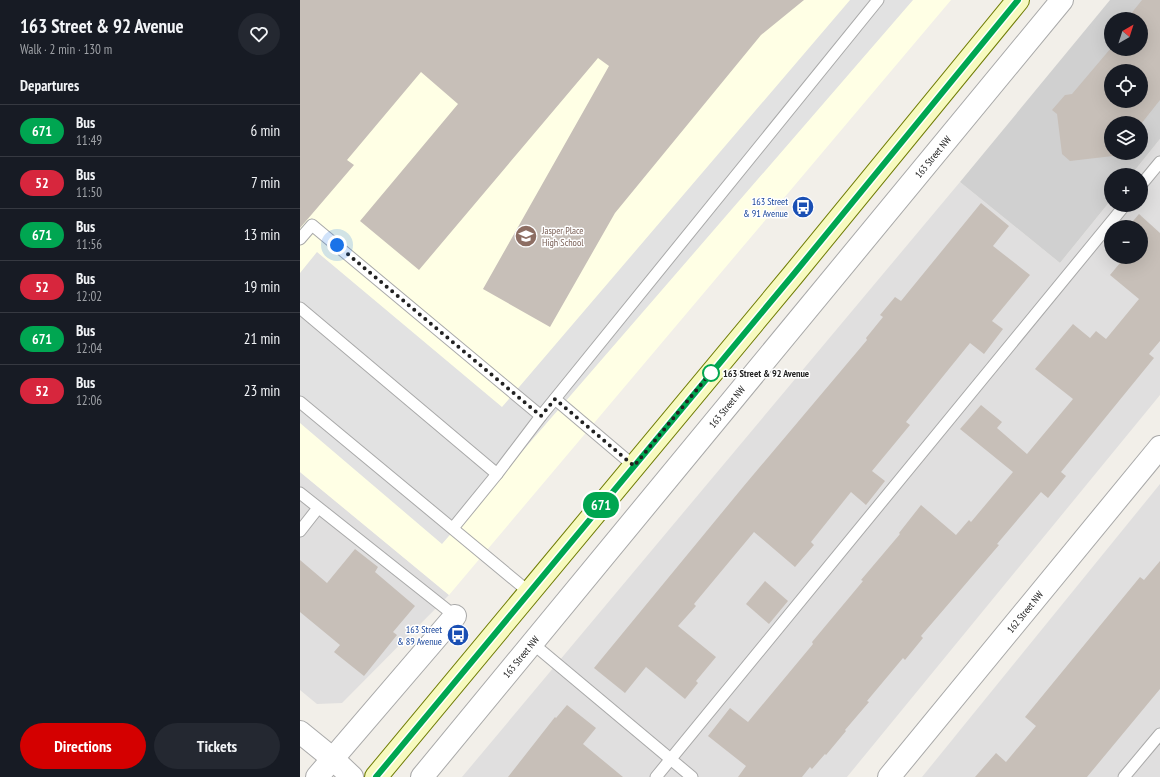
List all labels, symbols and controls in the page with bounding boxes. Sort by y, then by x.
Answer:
north arrow [1104,12,1148,56]
map controls [1104,12,1148,264]
button: heart [238,13,280,55]
text: 163 Street & 92 Avenue [20,14,184,38]
text: Walk · 2 min · 130 m [20,41,112,58]
button: locate [1104,64,1148,108]
text: Departures [20,76,79,95]
text: Bus [76,113,95,132]
button: layers [1104,116,1148,160]
text: 6 min [250,121,280,140]
text: 671 [32,122,52,140]
text: 11:49 [76,132,102,149]
street label: 163 Street NW [912,133,954,181]
text: Bus [76,165,95,184]
button: + [1104,168,1148,212]
text: 7 min [251,173,280,192]
text: 52 [35,174,49,192]
text: 11:50 [76,184,102,201]
bus stop icon: 163 Street & 91 Avenue [790,194,816,220]
place label: 163 Street & 91 Avenue [743,195,788,220]
text: Bus [76,217,95,236]
button: − [1104,220,1148,264]
school or university icon: Jasper Place High School [513,223,539,249]
place label: Jasper Place High School [541,224,584,249]
text: 13 min [244,225,280,244]
text: 671 [32,226,52,244]
your location [327,235,347,255]
text: 11:56 [76,236,102,253]
text: Bus [76,269,95,288]
text: 19 min [244,277,280,296]
text: 52 [35,278,49,296]
text: 12:02 [76,288,102,305]
text: Bus [76,321,95,340]
text: 21 min [244,329,280,348]
text: 671 [32,330,52,348]
text: 12:04 [76,340,102,357]
marker: 163 Street & 92 Avenue [702,364,720,382]
place label: 163 Street & 92 Avenue [723,367,809,380]
text: Bus [76,373,95,392]
text: 23 min [244,381,280,400]
text: 52 [35,382,49,400]
street label: 163 Street NW [706,383,748,431]
text: 12:06 [76,392,102,409]
line badge: 671 [578,492,624,518]
text: 671 [591,496,611,514]
street label: 162 Street NW [1004,588,1046,636]
bus stop icon: 163 Street & 89 Avenue [445,622,471,648]
place label: 163 Street & 89 Avenue [397,623,442,648]
street label: 163 Street NW [500,633,542,681]
button: Directions [20,723,146,769]
button: Tickets [154,723,280,769]

